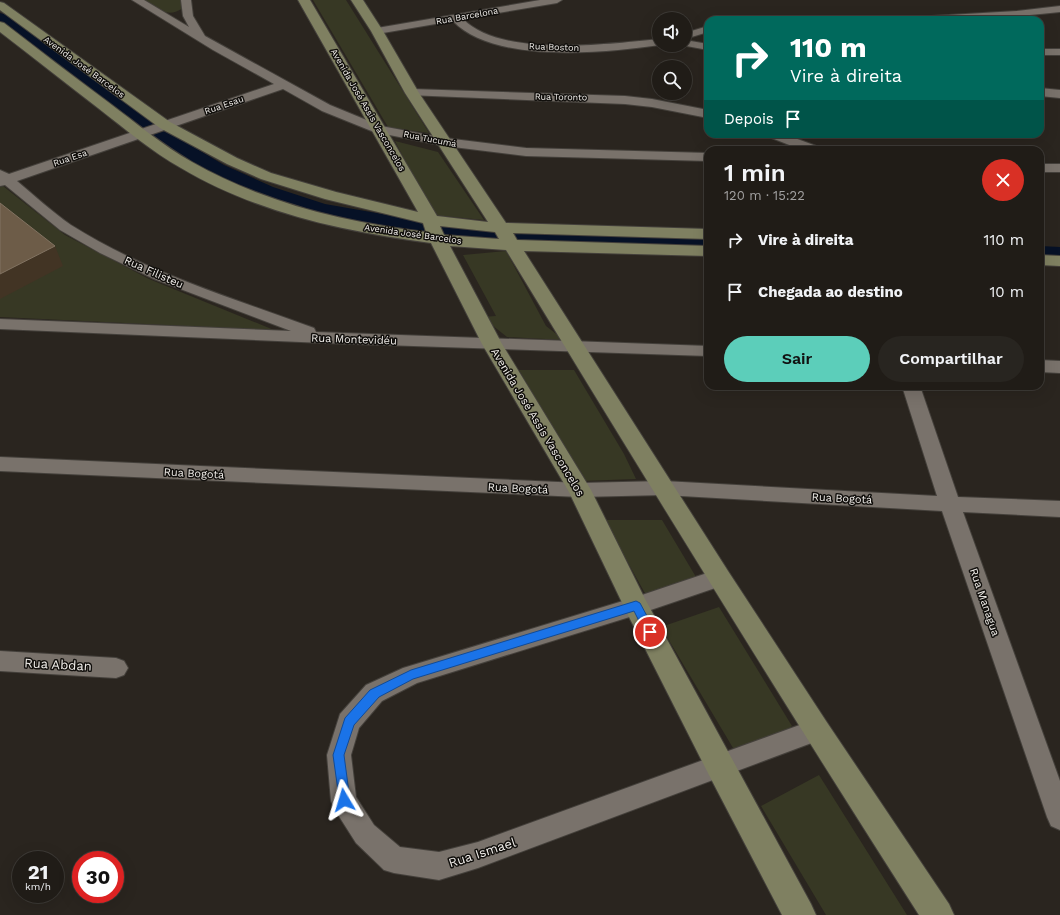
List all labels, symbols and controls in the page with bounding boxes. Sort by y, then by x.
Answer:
street label: Rua Barcelona [435,6,499,26]
map controls [652,12,692,100]
button: sound [652,12,692,52]
text: 110 m [790,31,867,64]
icon: right [724,32,776,84]
street label: Avenida José Barcelos [41,34,127,100]
street label: Rua Boston [529,41,579,53]
street label: Avenida José Assis Vasconcelos [329,47,407,173]
button: search [652,60,692,100]
text: Vire à direita [790,65,902,86]
street label: Rua Toronto [535,92,587,102]
street label: Rua Esau [203,94,245,116]
icon: arrive [782,108,804,130]
text: Depois [724,110,774,128]
street label: Rua Tucumá [403,129,457,149]
street label: Rua Esa [52,148,88,168]
text: 1 min [724,159,786,187]
button: close [982,159,1024,201]
text: 120 m · 15:22 [724,188,805,203]
street label: Avenida José Barcelos [364,222,462,246]
icon: right [724,229,746,251]
text: Vire à direita [758,231,853,249]
text: 110 m [984,231,1024,249]
street label: Rua Filisteu [122,254,185,291]
icon: arrive [724,281,746,303]
text: Chegada ao destino [758,283,903,301]
text: 10 m [989,283,1024,301]
street label: Rua Montevidéu [311,332,397,347]
button: Sair [724,336,870,382]
button: Compartilhar [878,336,1024,382]
street label: Avenida José Assis Vasconcelos [488,346,587,499]
street label: Rua Bogotá [163,465,225,482]
street label: Rua Bogotá [487,480,549,497]
street label: Rua Bogotá [811,490,873,507]
street label: Rua Managua [967,566,1002,638]
pin [633,615,667,649]
icon: arrive [639,621,661,643]
street label: Rua Abdan [24,655,92,674]
position arrow [323,779,365,821]
street label: Rua Ismael [447,835,518,870]
speed limit sign: 30 [72,851,124,903]
text: 21 [28,860,48,884]
text: km/h [25,881,51,892]

